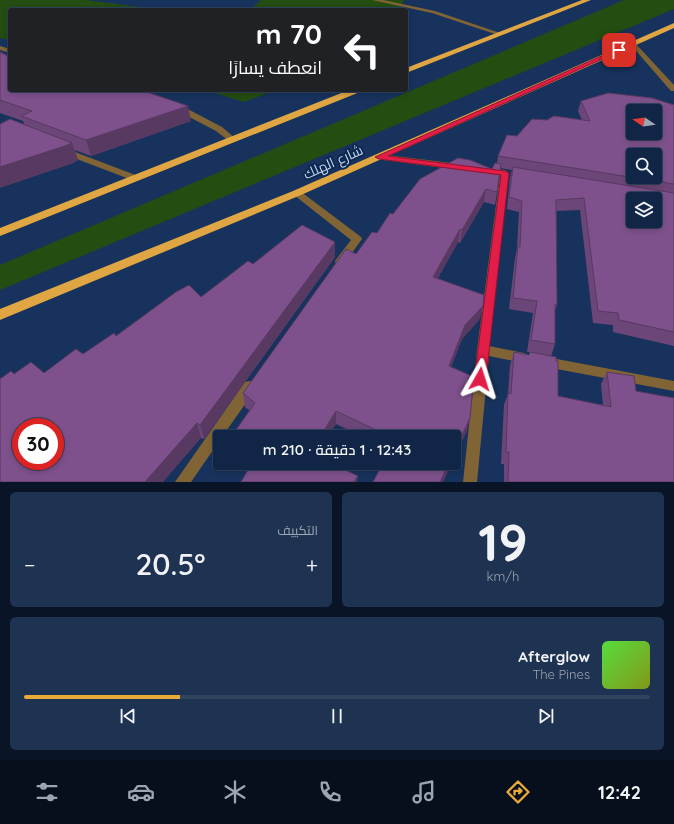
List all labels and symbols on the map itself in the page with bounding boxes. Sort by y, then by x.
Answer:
pin [602,33,636,67]
north arrow [626,104,662,140]
street label: شارع الهلك [300,141,366,183]
position arrow [459,358,501,400]
speed limit sign: 30 [12,418,64,470]

